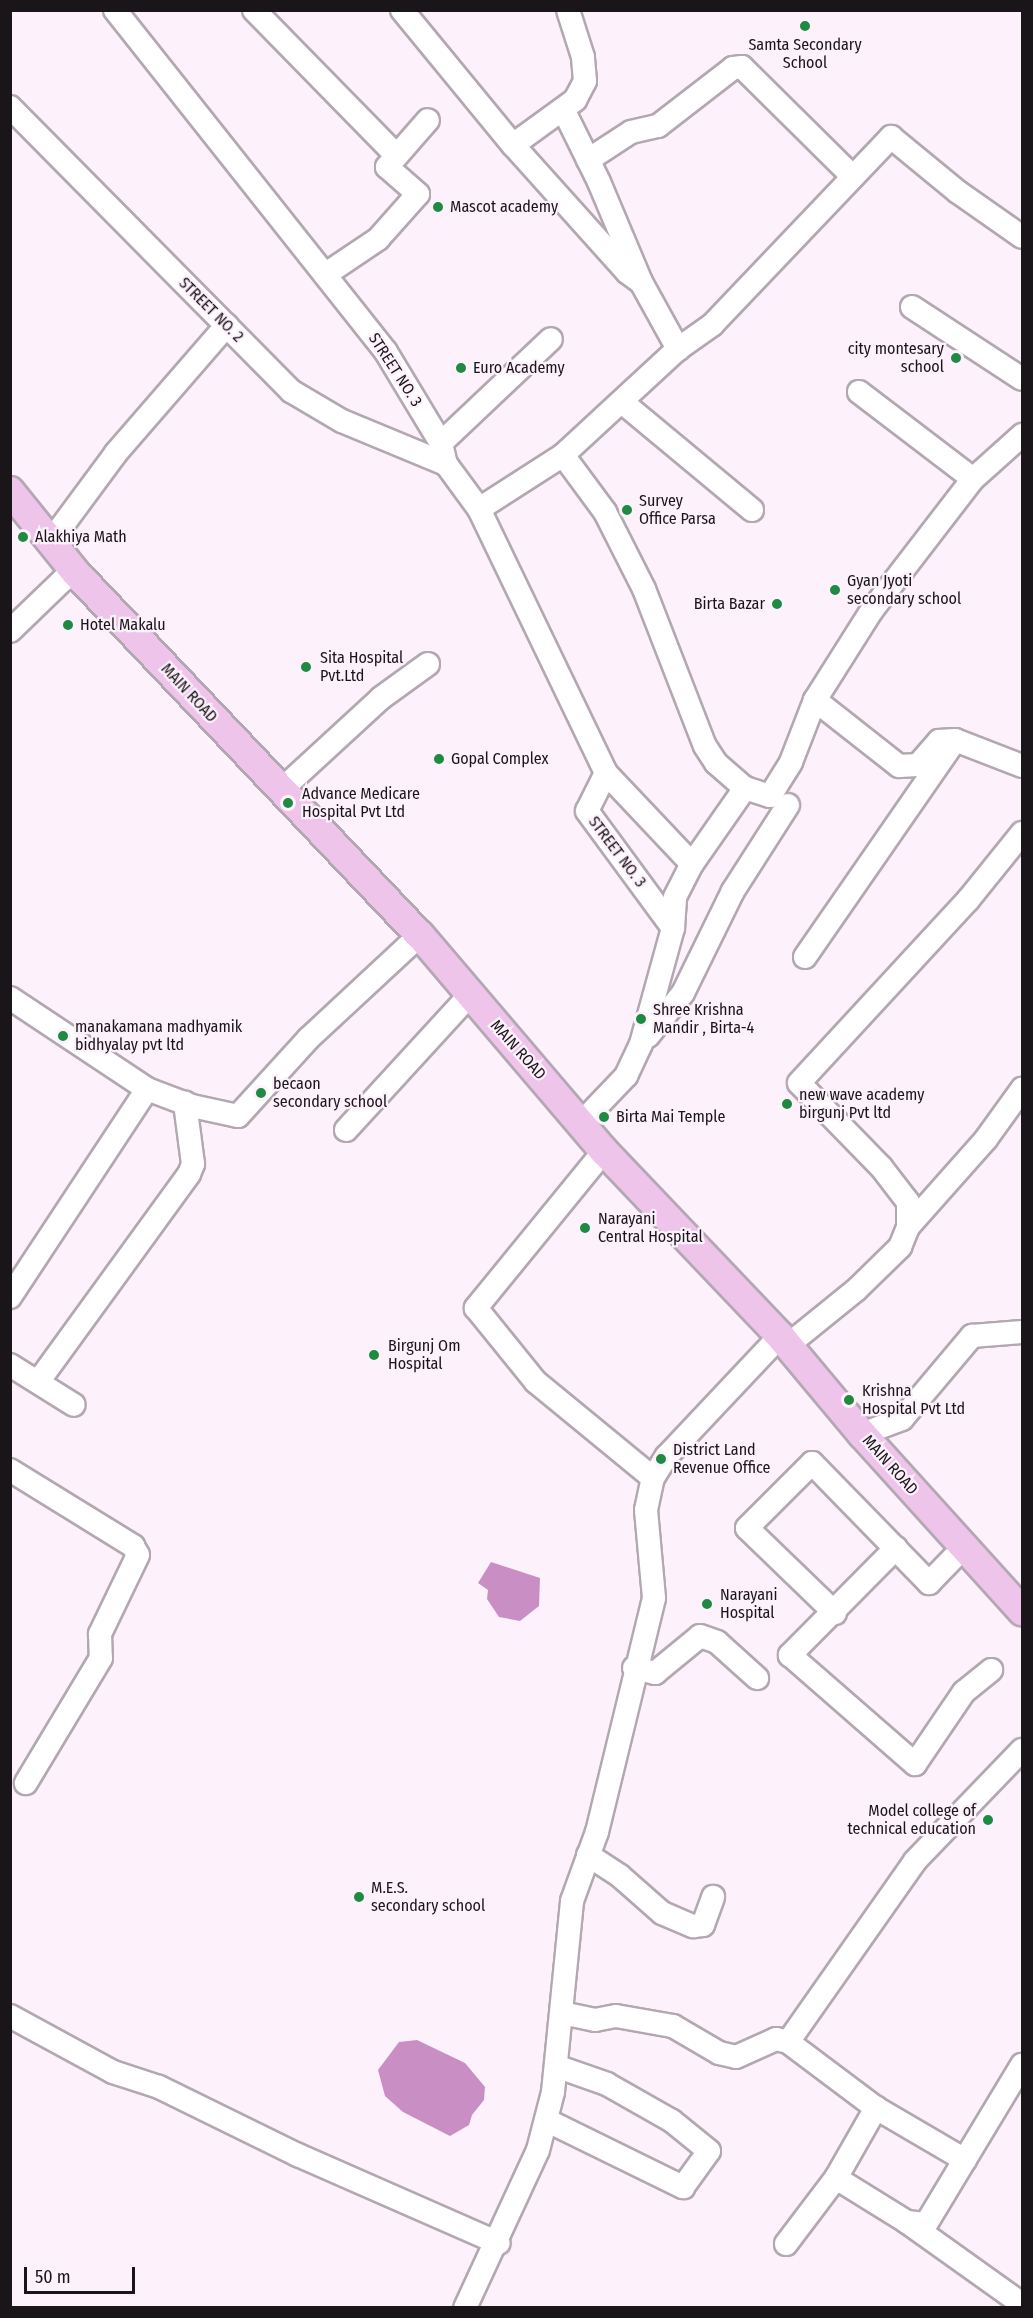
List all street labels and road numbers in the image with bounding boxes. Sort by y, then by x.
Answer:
street label: STREET NO. 2 [175,274,247,346]
street label: STREET NO. 3 [364,330,426,410]
street label: MAIN ROAD [157,660,221,726]
street label: STREET NO. 3 [584,813,650,891]
street label: MAIN ROAD [486,1016,550,1084]
street label: MAIN ROAD [858,1431,922,1499]

